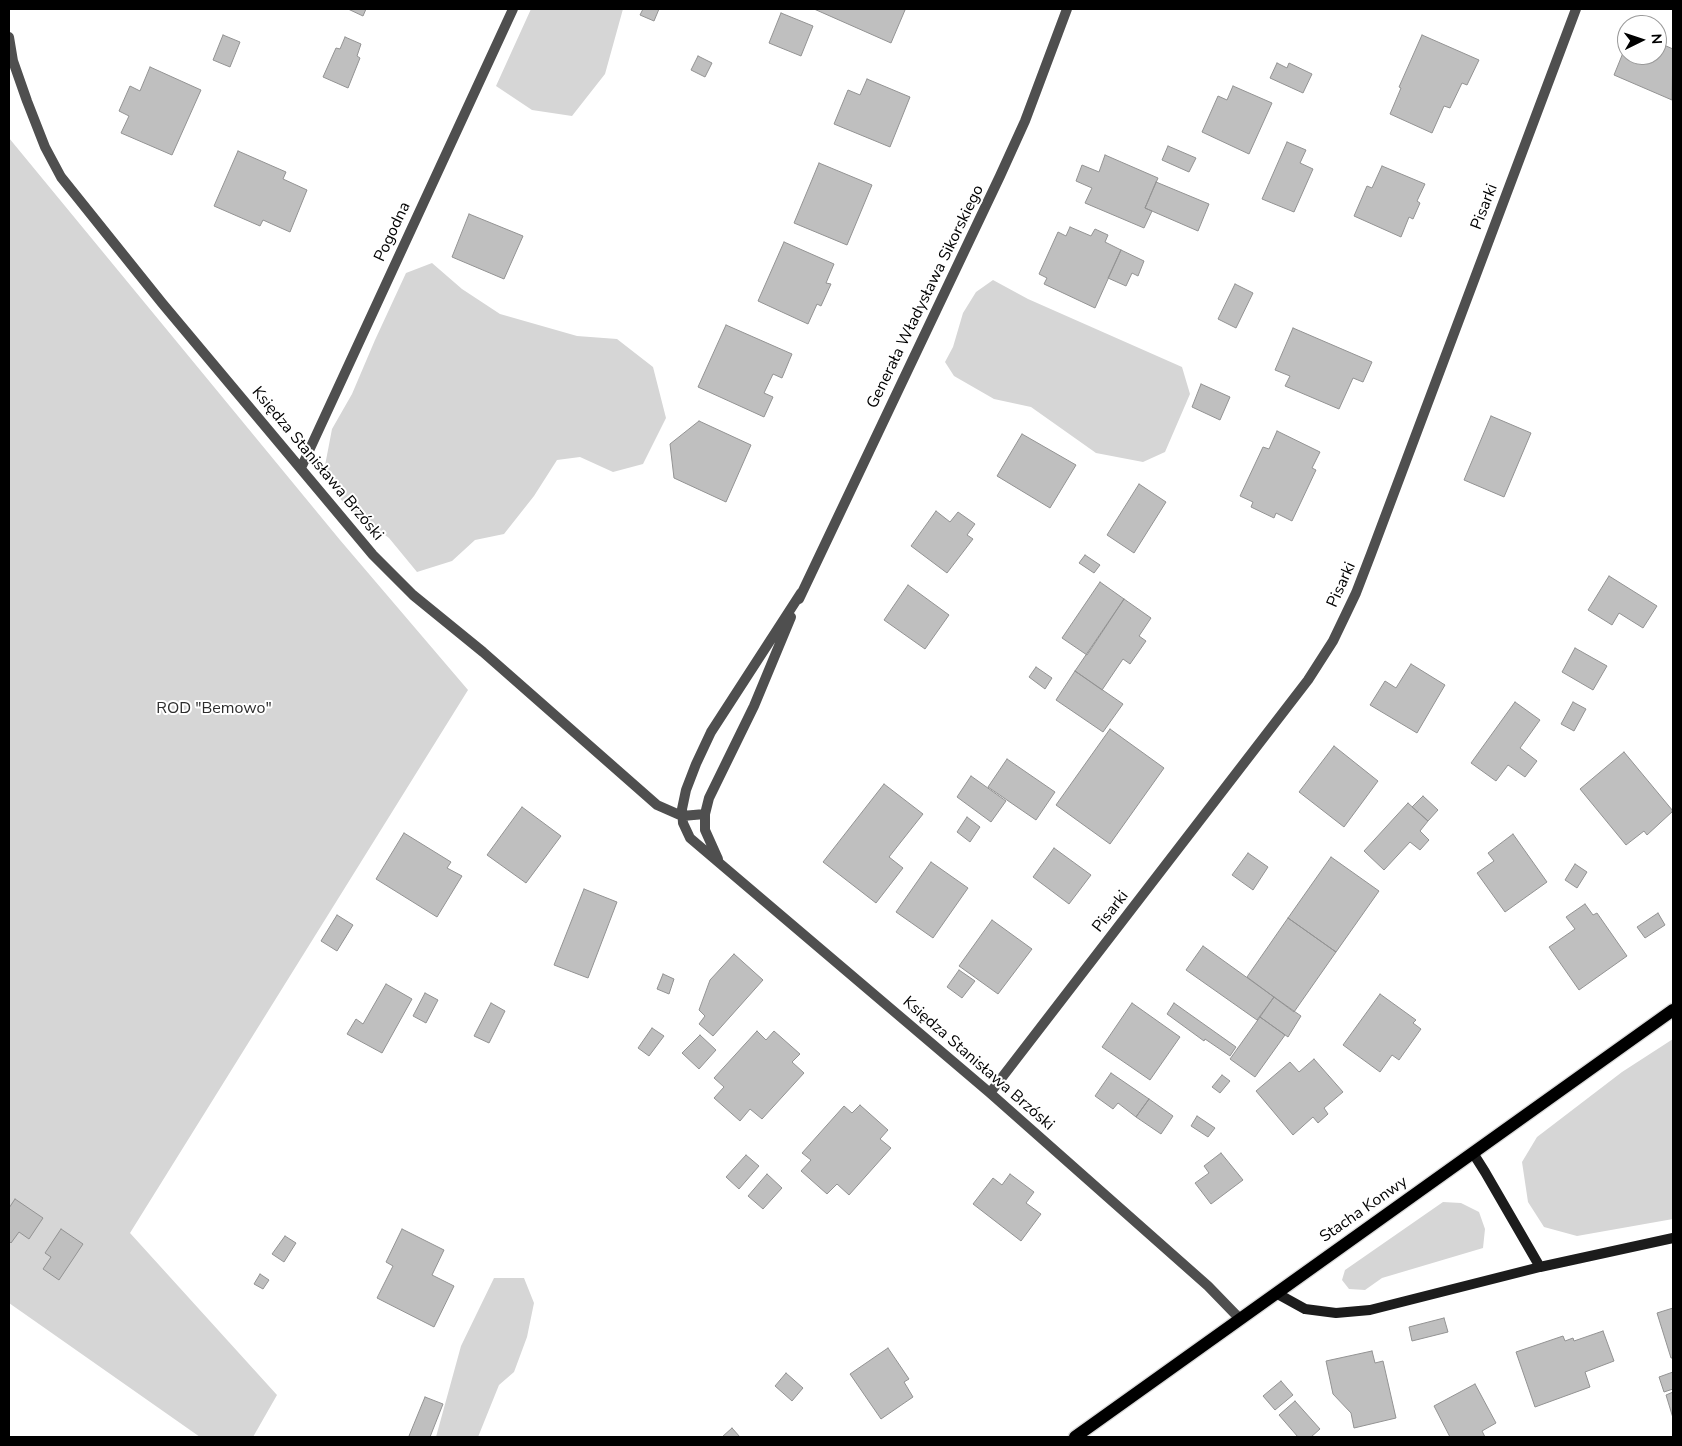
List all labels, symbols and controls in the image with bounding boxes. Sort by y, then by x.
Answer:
north arrow [1617,15,1667,65]
text: N [1647,33,1666,45]
street label: Pisarki [1468,181,1502,233]
street label: Generała Władysława Sikorskiego [863,182,989,412]
street label: Pogodna [371,199,415,265]
street label: Księdza Stanisława Brzóski [247,383,387,545]
street label: Pisarki [1324,559,1360,611]
park label: ROD "Bemowo" [156,699,272,719]
street label: Pisarki [1089,887,1133,937]
street label: Księdza Stanisława Brzóski [898,993,1058,1135]
street label: Stacha Konwy [1316,1173,1412,1247]

